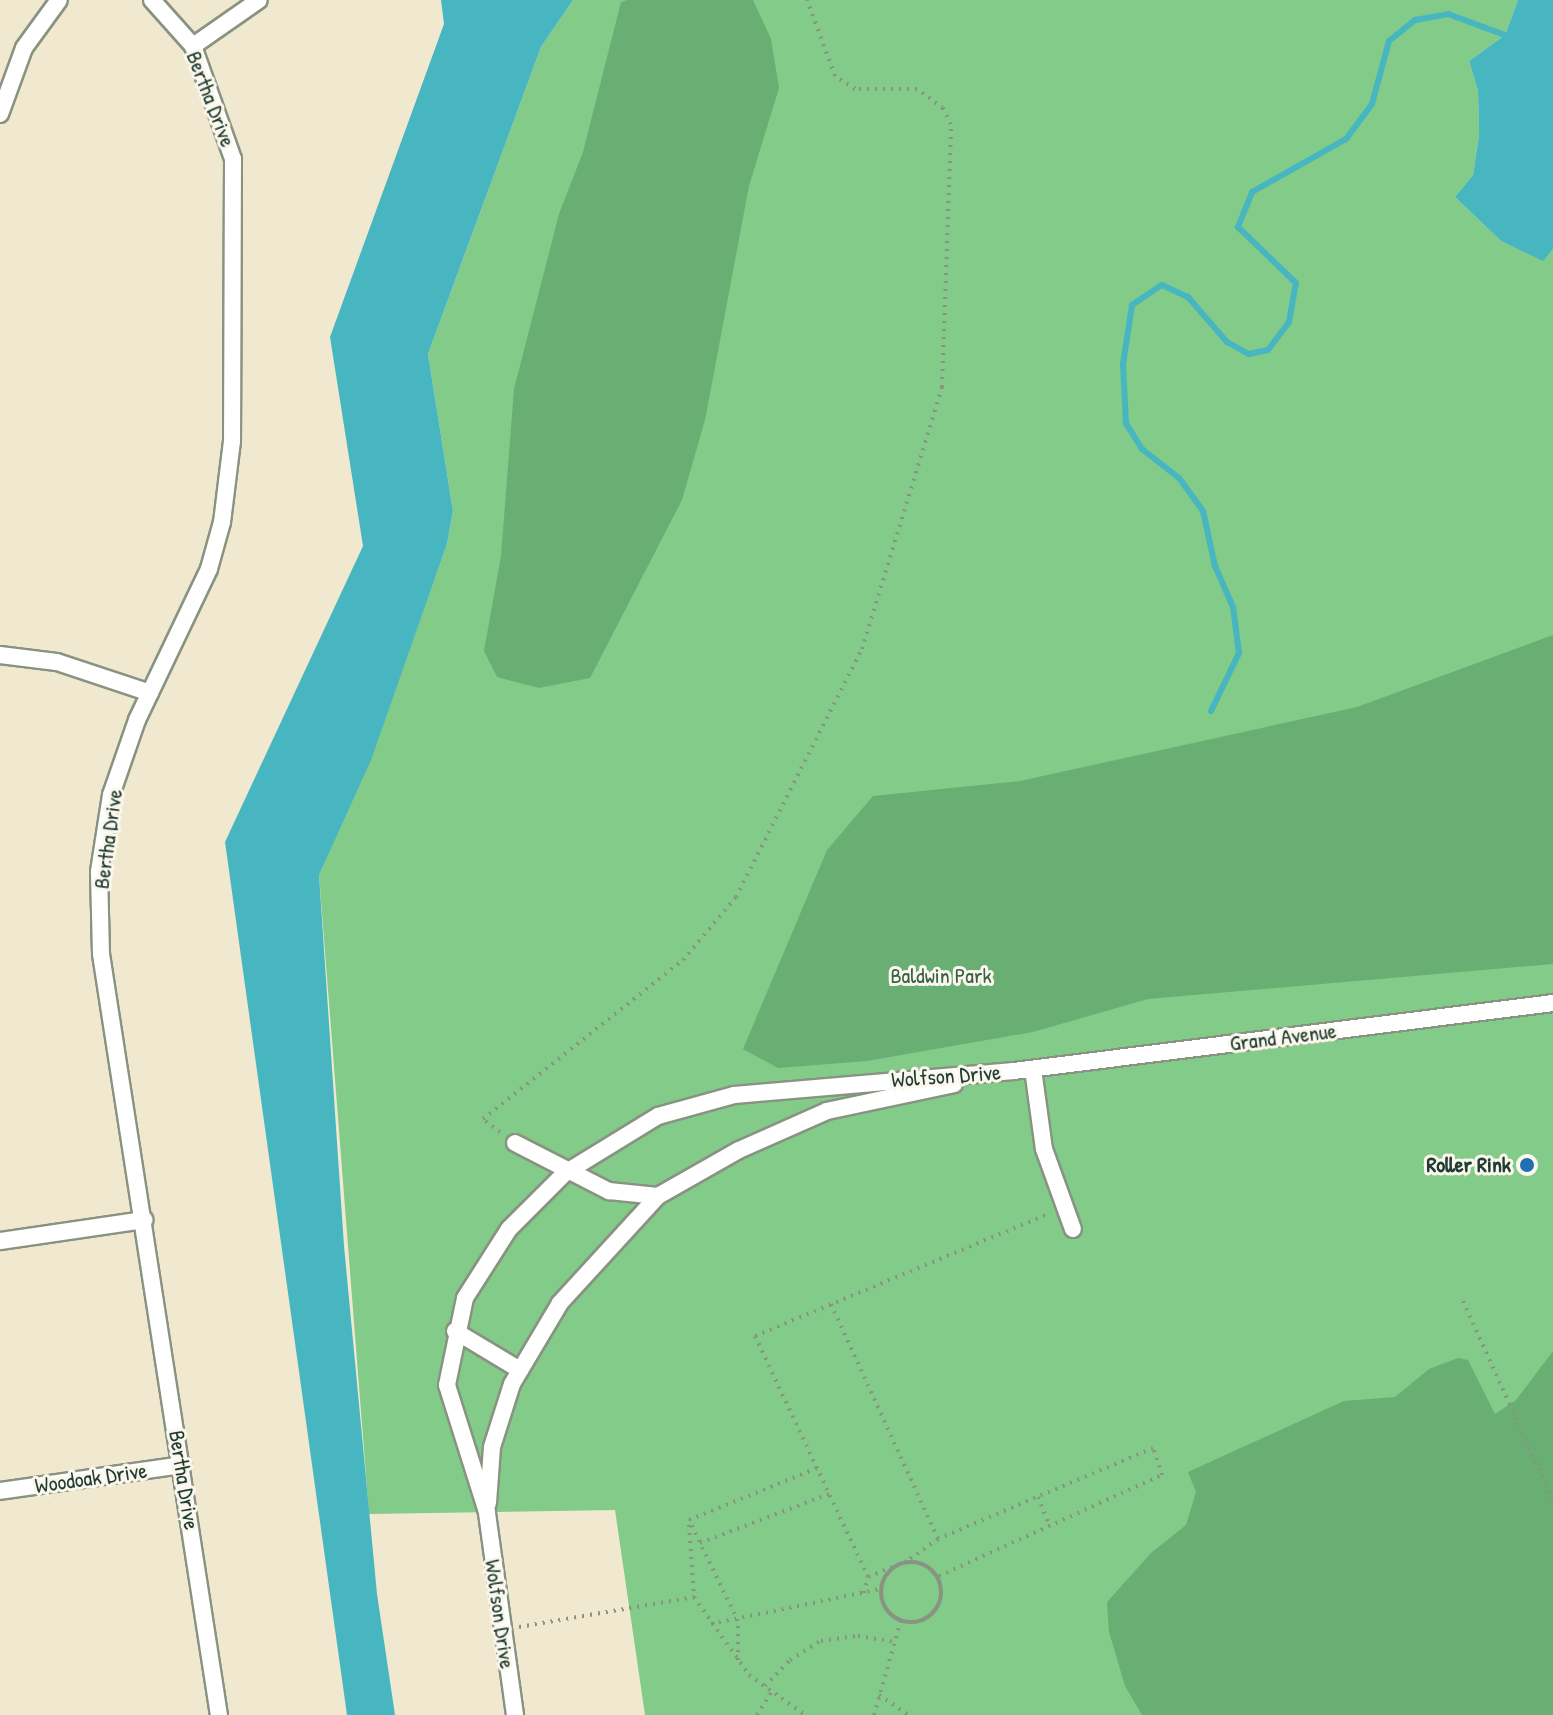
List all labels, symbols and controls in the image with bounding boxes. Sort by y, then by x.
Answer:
street label: Bertha Drive [181,47,241,151]
street label: Bertha Drive [88,788,128,890]
park label: Baldwin Park [890,963,992,989]
street label: Grand Avenue [1228,1017,1338,1057]
street label: Wolfson Drive [890,1059,1002,1093]
place label: Roller Rink [1426,1152,1511,1178]
marker: Roller Rink [1518,1156,1536,1174]
street label: Bertha Drive [163,1428,205,1532]
street label: Woodoak Drive [33,1457,149,1499]
street label: Wolfson Drive [479,1558,521,1670]

